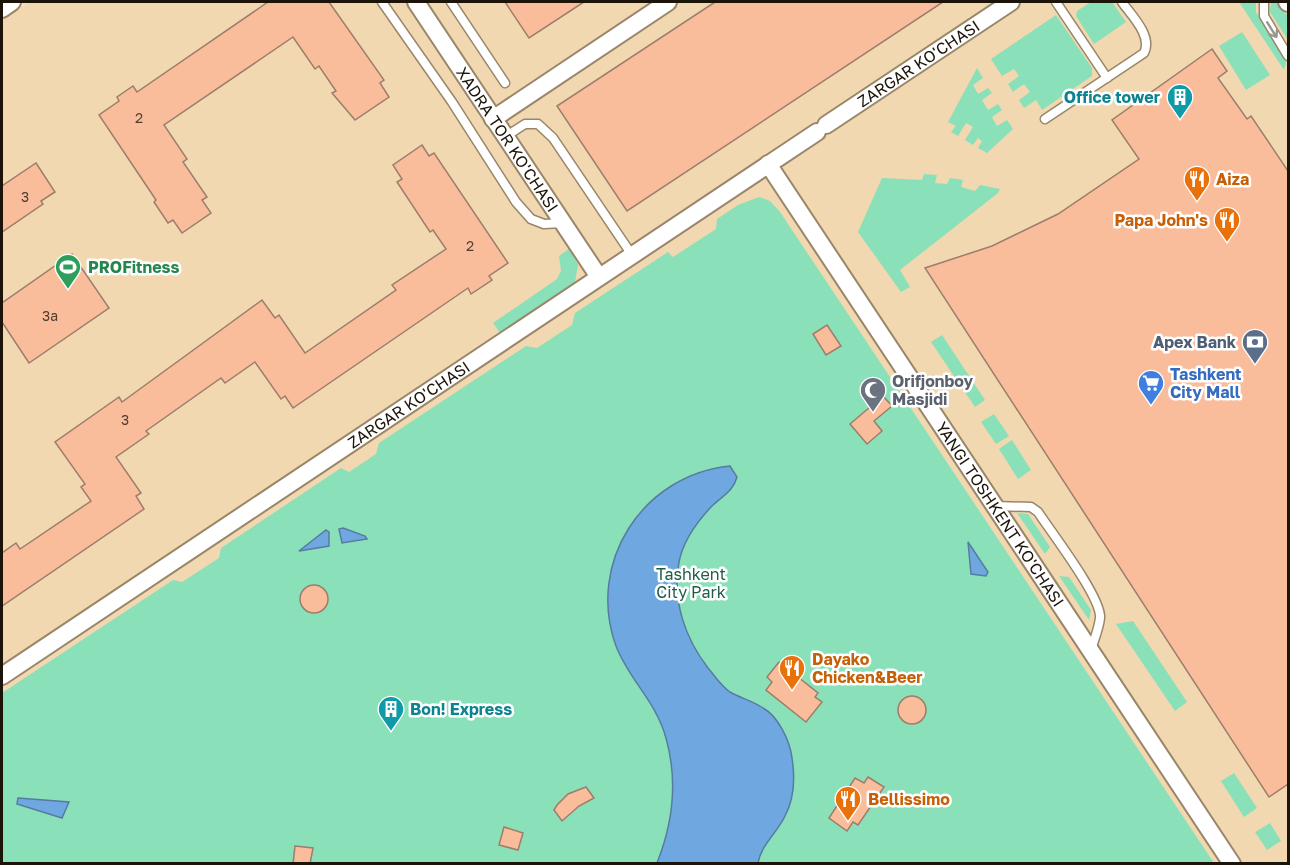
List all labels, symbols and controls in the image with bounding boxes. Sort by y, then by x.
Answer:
street label: ZARGAR KO'CHASI [853,16,983,111]
one-way arrow [1267,21,1279,38]
street label: XADRA TOR KO'CHASI [452,63,563,216]
building icon: Office tower [1165,82,1195,120]
place label: Office tower [1064,87,1160,107]
house number: 2 [135,109,143,126]
restaurant icon: Aiza [1182,164,1212,202]
place label: Aiza [1216,169,1249,189]
house number: 3 [21,188,29,205]
restaurant icon: Papa John's [1212,205,1242,243]
place label: Papa John's [1114,210,1208,230]
house number: 2 [466,237,474,254]
sports icon: PROFitness [53,252,83,290]
place label: PROFitness [88,257,180,277]
house number: 3a [42,307,58,324]
bank icon: Apex Bank [1240,327,1270,365]
place label: Apex Bank [1153,332,1237,352]
street label: ZARGAR KO'CHASI [344,357,474,452]
place label: Tashkent City Mall [1170,364,1242,402]
supermarket icon: Tashkent City Mall [1136,368,1166,406]
place label: Orifjonboy Masjidi [892,371,974,409]
mosque icon: Orifjonboy Masjidi [858,375,888,413]
house number: 3 [121,411,129,428]
street label: YANGI TOSHKENT KO'CHASI [932,418,1069,610]
park label: Tashkent City Park [656,564,726,602]
place label: Dayako Chicken&Beer [812,649,922,687]
restaurant icon: Dayako Chicken&Beer [777,653,807,691]
building icon: Bon! Express [376,694,406,732]
place label: Bon! Express [410,699,512,719]
restaurant icon: Bellissimo [833,784,863,822]
place label: Bellissimo [868,789,950,809]

